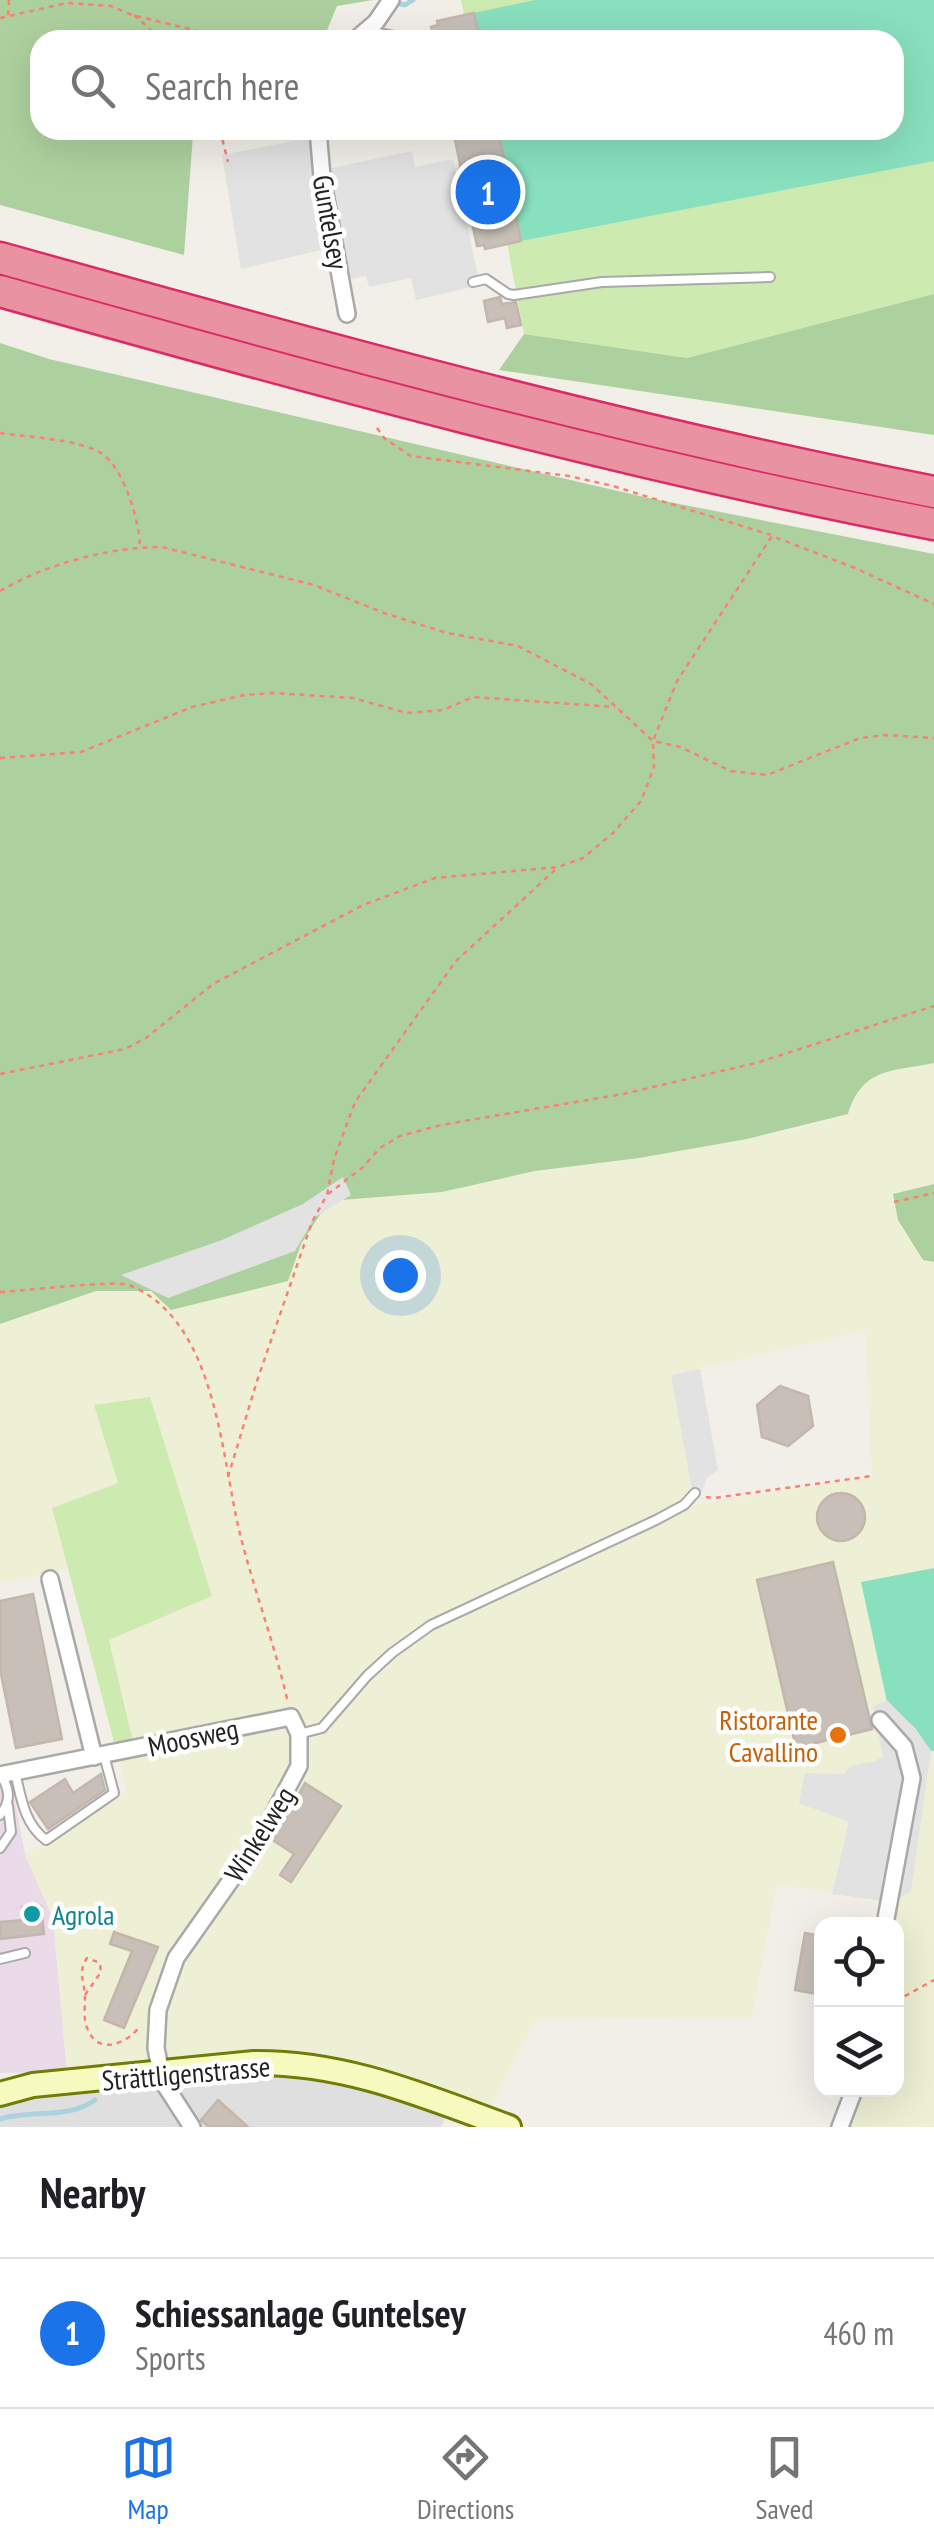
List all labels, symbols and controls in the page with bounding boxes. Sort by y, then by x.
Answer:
search box [30,30,904,140]
icon: search [65,58,120,113]
text: Search here [145,61,299,110]
pin: 1 [456,154,520,230]
street label: Guntelsey [305,172,358,272]
your location [375,1250,426,1301]
place label: Ristorante Cavallino [719,1701,818,1770]
street label: Moosweg [145,1709,241,1765]
marker: Ristorante Cavallino [827,1724,849,1746]
street label: Winkelweg [215,1779,303,1889]
place label: Agrola [52,1896,115,1933]
marker: Agrola [21,1903,43,1925]
map controls [814,1917,904,2097]
button: locate [814,1917,904,2007]
button: layers [814,2007,904,2097]
street label: Strättligenstrasse [100,2047,272,2099]
text: Nearby [40,2165,145,2220]
text: Schiessanlage Guntelsey [135,2288,466,2337]
text: 1 [65,2312,80,2354]
text: 460 m [823,2312,894,2354]
text: Sports [135,2337,206,2379]
tab: Map [121,2430,176,2527]
tab: Directions [417,2430,514,2527]
tab: Saved [756,2430,813,2527]

